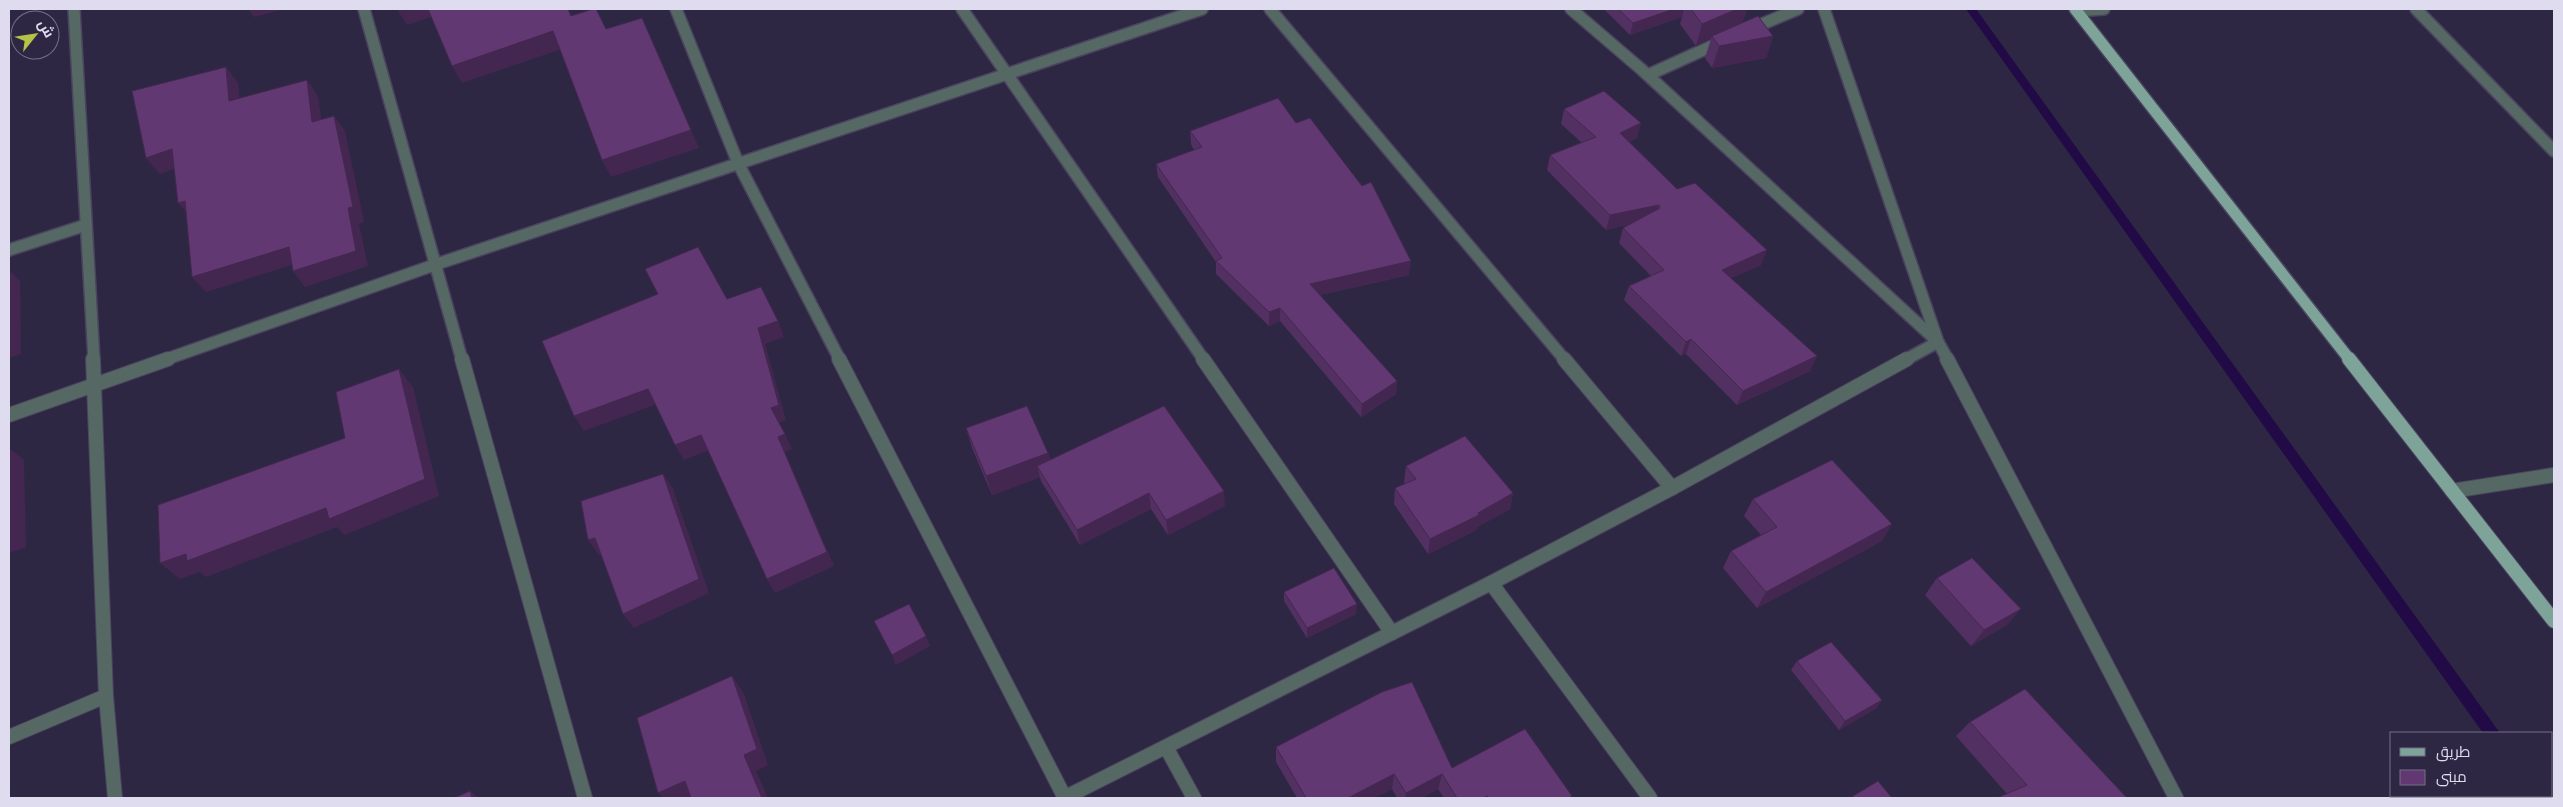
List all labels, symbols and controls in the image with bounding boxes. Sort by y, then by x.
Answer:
north arrow [10,10,60,60]
text: ش [34,17,58,41]
legend [2390,732,2553,797]
text: طريق [2436,743,2470,762]
text: مبنى [2436,768,2467,787]

